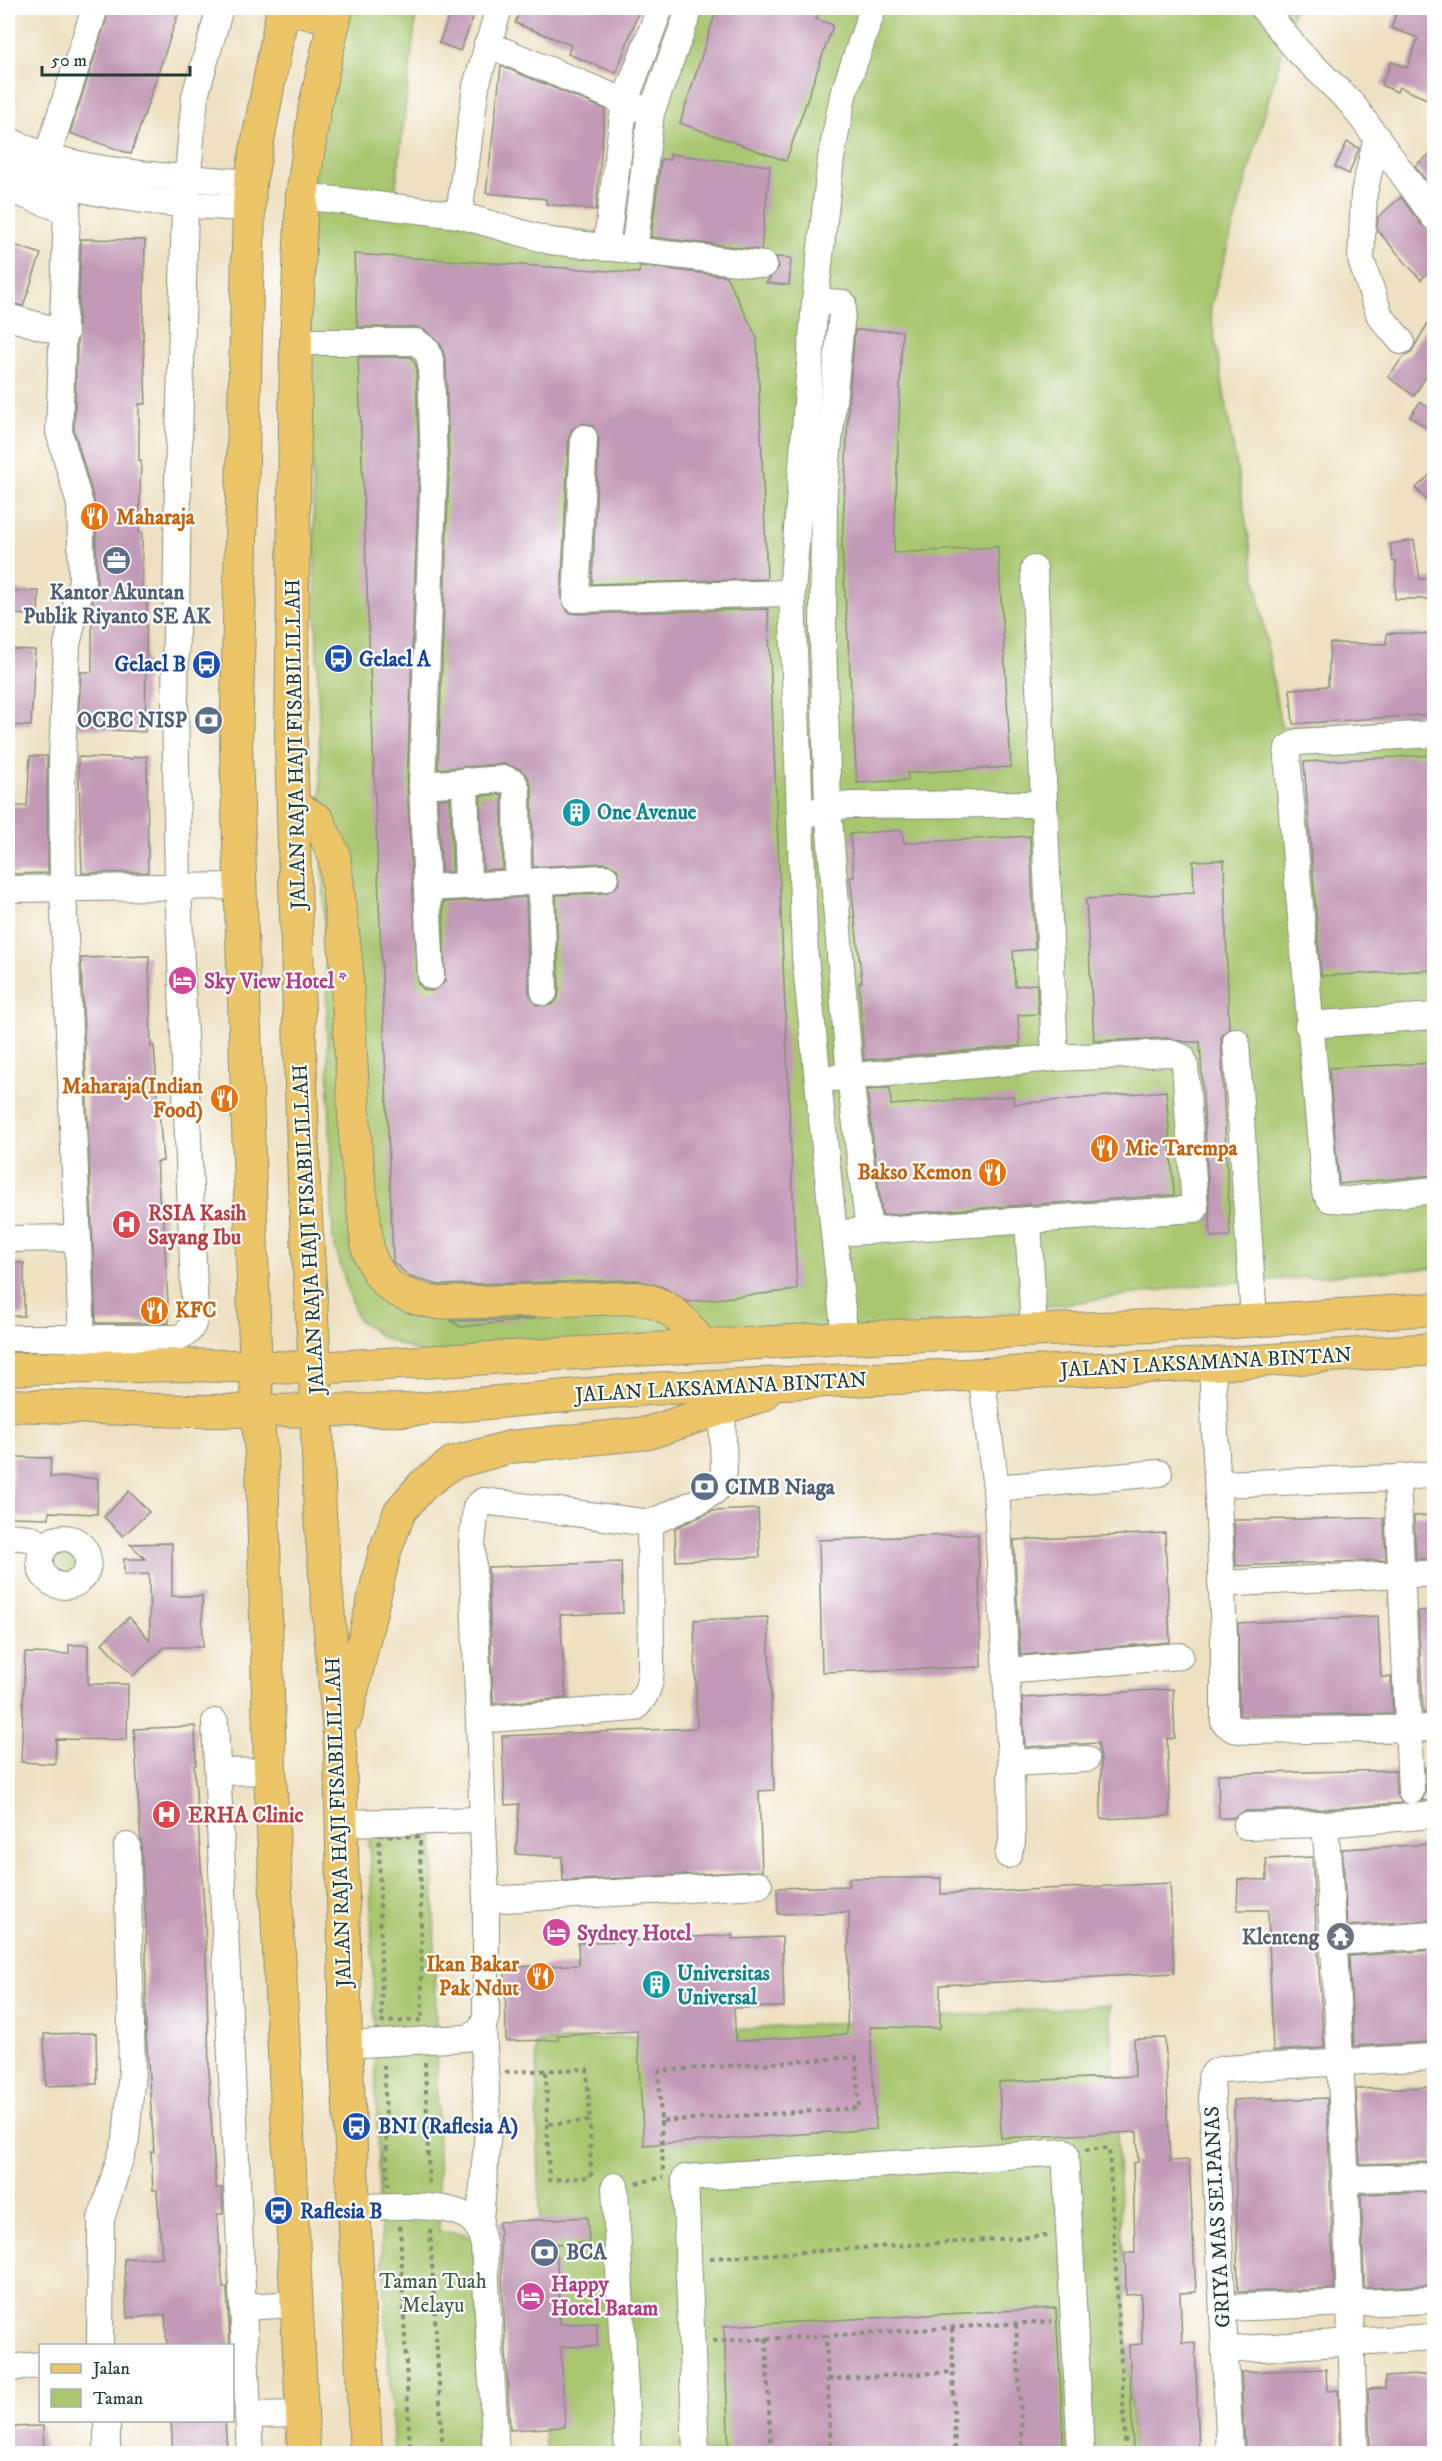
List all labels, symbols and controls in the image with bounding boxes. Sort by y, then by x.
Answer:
scale bar [42,39,190,77]
text: 50 m [51,50,87,72]
restaurant icon: Maharaja [79,501,111,533]
place label: Maharaja [116,505,196,532]
office icon: Kantor Akuntan Publik Riyanto SE AK [101,545,133,577]
street label: JALAN RAJA HAJI FISABILILLAH [280,578,312,911]
place label: Kantor Akuntan Publik Riyanto SE AK [23,580,212,630]
bus stop icon: Gelael A [322,643,354,675]
place label: Gelael A [359,647,431,673]
bus stop icon: Gelael B [191,648,223,680]
place label: Gelael B [115,652,186,678]
bank icon: OCBC NISP [192,704,224,736]
place label: OCBC NISP [77,708,188,734]
building icon: One Avenue [560,796,592,828]
place label: One Avenue [597,800,697,826]
hotel icon: Sky View Hotel * [167,965,199,997]
place label: Sky View Hotel * [204,969,347,995]
street label: JALAN RAJA HAJI FISABILILLAH [287,1063,331,1397]
place label: Maharaja(Indian Food) [62,1074,204,1124]
restaurant icon: Maharaja(Indian Food) [208,1082,240,1114]
restaurant icon: Mie Tarempa [1088,1132,1120,1164]
place label: Mie Tarempa [1125,1136,1239,1162]
restaurant icon: Bakso Kemon [977,1156,1009,1188]
place label: Bakso Kemon [858,1160,973,1186]
place label: RSIA Kasih Sayang Ibu [148,1201,248,1251]
hospital icon: RSIA Kasih Sayang Ibu [111,1209,143,1241]
restaurant icon: KFC [138,1294,170,1326]
place label: KFC [175,1298,217,1324]
street label: JALAN LAKSAMANA BINTAN [1057,1342,1353,1384]
street label: JALAN LAKSAMANA BINTAN [572,1367,868,1409]
bank icon: CIMB Niaga [688,1471,720,1503]
place label: CIMB Niaga [725,1475,836,1501]
street label: JALAN RAJA HAJI FISABILILLAH [320,1656,358,1990]
hospital icon: ERHA Clinic [151,1799,183,1831]
place label: ERHA Clinic [188,1803,303,1829]
hotel icon: Sydney Hotel [540,1917,572,1949]
place label: Sydney Hotel [577,1921,692,1947]
temple icon: Klenteng [1324,1921,1356,1953]
place label: Klenteng [1242,1925,1320,1951]
place label: Ikan Bakar Pak Ndut [426,1952,520,2002]
restaurant icon: Ikan Bakar Pak Ndut [524,1960,556,1992]
place label: Universitas Universal [677,1961,770,2011]
building icon: Universitas Universal [640,1969,672,2001]
street label: GRIYA MAS SEI.PANAS [1199,2105,1237,2328]
bus stop icon: BNI (Raflesia A) [341,2110,373,2142]
place label: BNI (Raflesia A) [378,2114,518,2140]
bus stop icon: Raflesia B [263,2195,295,2227]
place label: Raflesia B [300,2199,383,2225]
bank icon: BCA [529,2236,561,2268]
place label: BCA [566,2240,607,2266]
park label: Taman Tuah Melayu [379,2269,487,2319]
place label: Happy Hotel Batam [551,2272,659,2322]
hotel icon: Happy Hotel Batam [514,2280,546,2312]
legend [39,2344,234,2422]
text: Jalan [91,2358,131,2380]
text: Taman [93,2388,144,2410]

